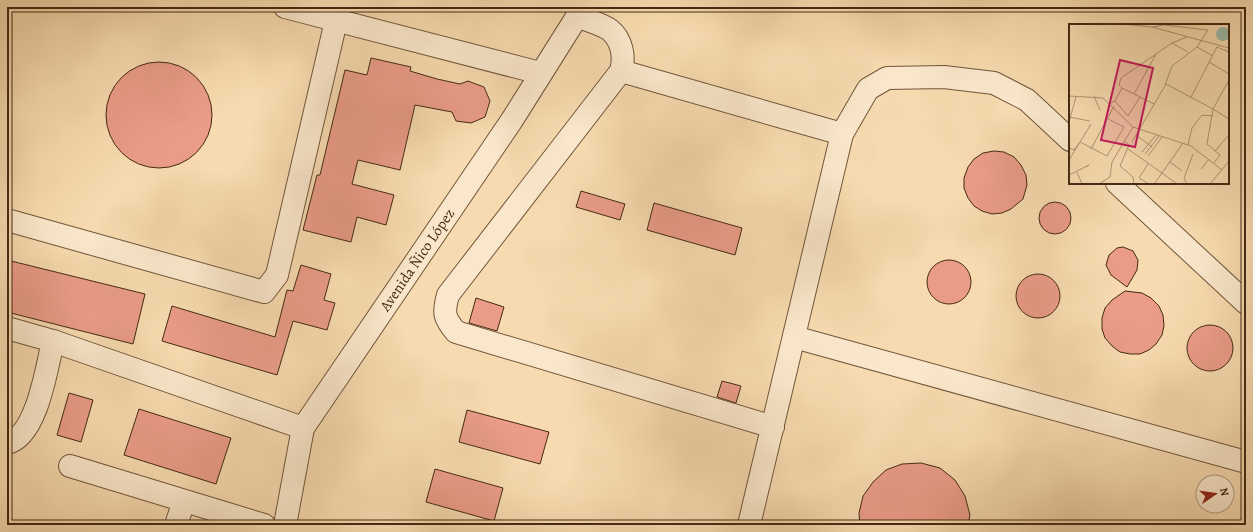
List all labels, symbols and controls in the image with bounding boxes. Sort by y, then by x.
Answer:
inset map [1069,24,1229,184]
street label: Avenida Ñico López [375,204,459,316]
north arrow [1195,474,1235,514]
text: N [1216,486,1232,497]

